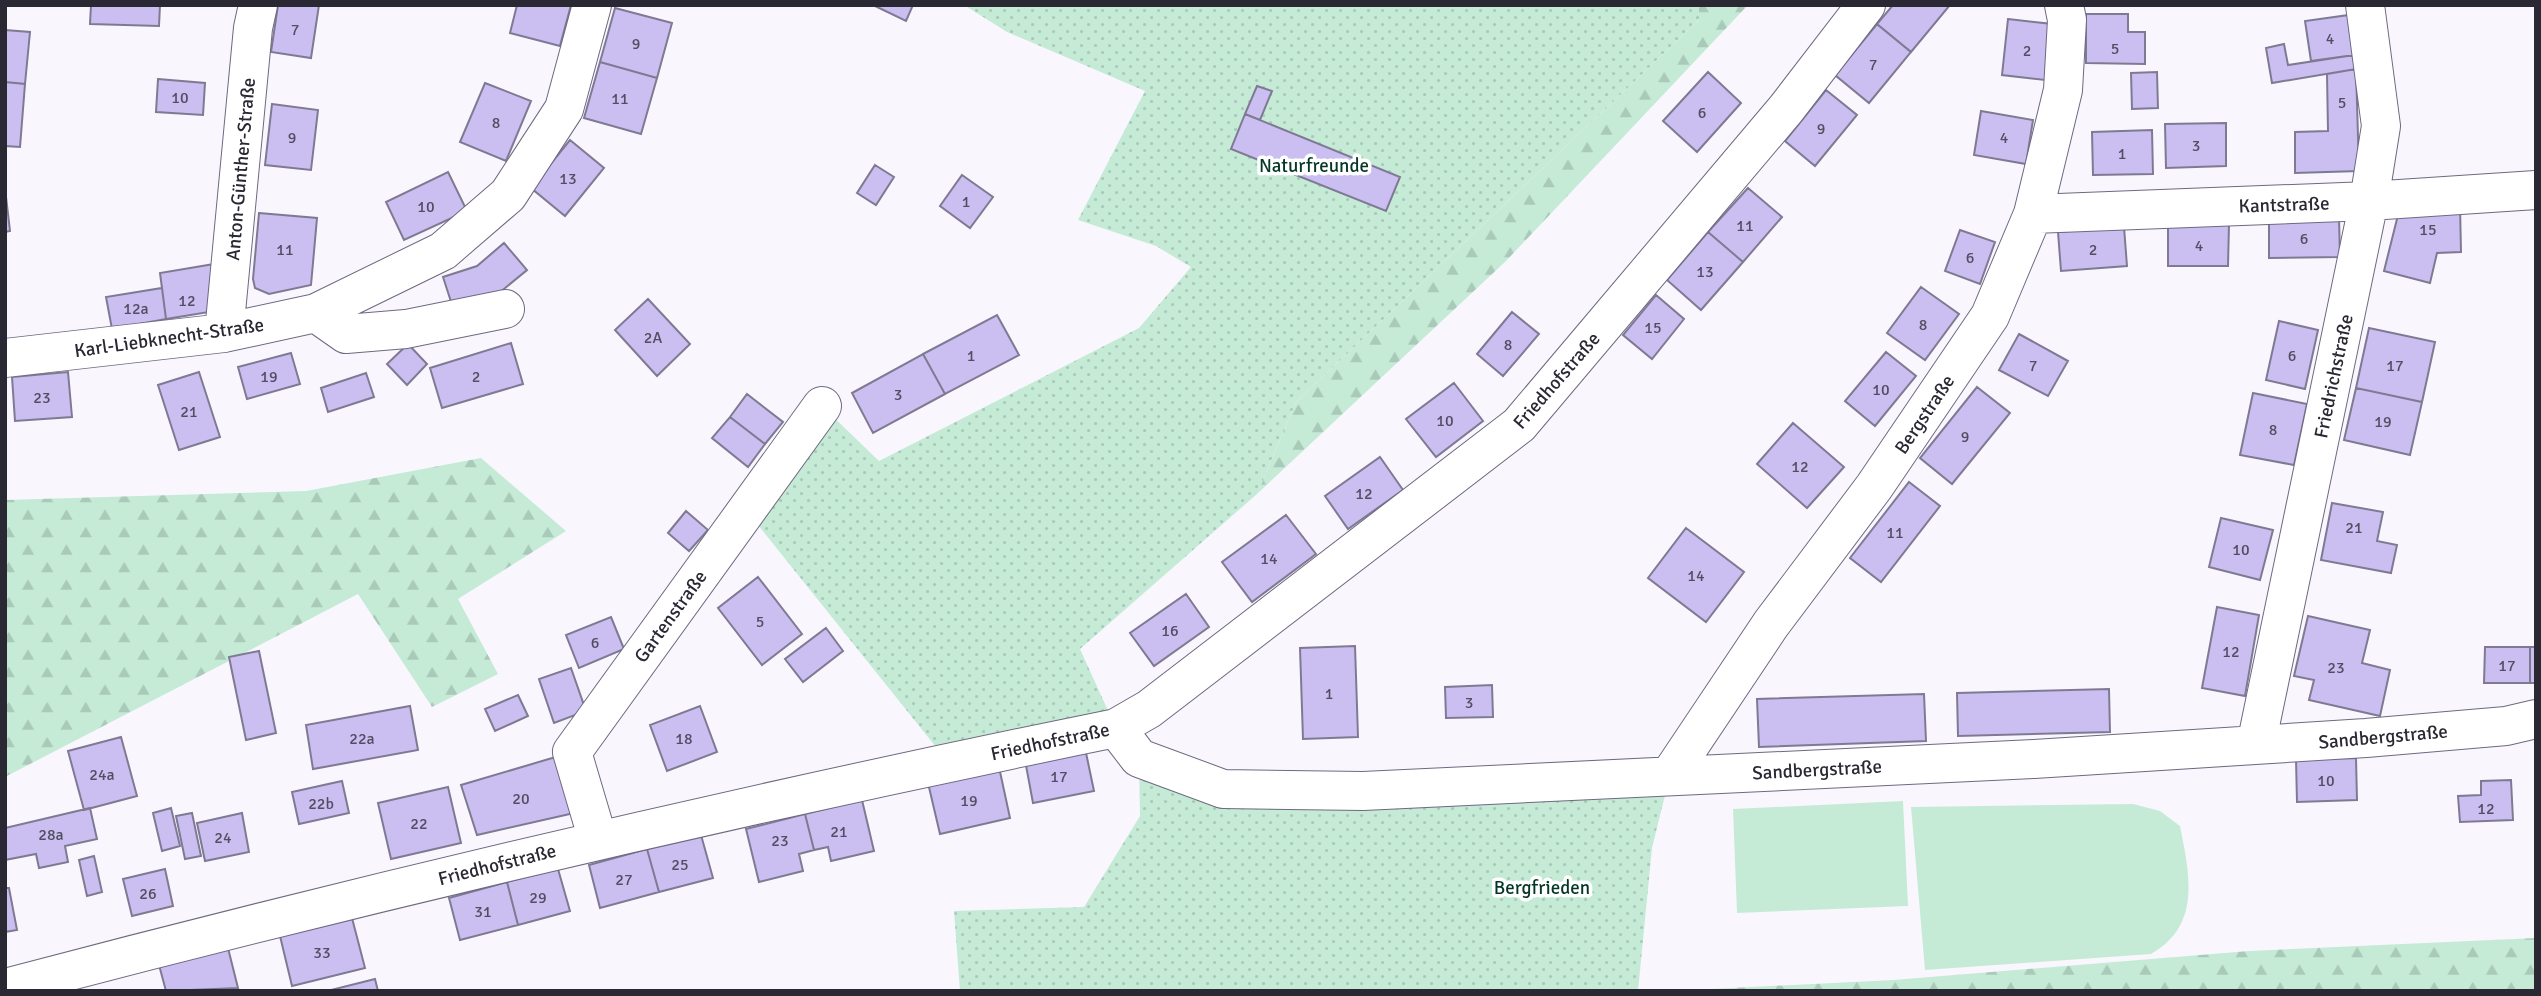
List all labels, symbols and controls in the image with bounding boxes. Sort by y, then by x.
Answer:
house number: 7 [291,20,299,40]
house number: 4 [2326,29,2335,49]
house number: 9 [632,34,640,54]
house number: 5 [2111,39,2119,59]
house number: 2 [2023,41,2031,61]
house number: 7 [1869,55,1877,75]
street label: Anton-Günther-Straße [221,77,261,262]
house number: 10 [171,88,189,108]
house number: 11 [611,89,629,109]
house number: 5 [2338,93,2346,113]
house number: 6 [1698,103,1706,123]
house number: 8 [492,113,500,133]
house number: 9 [1817,119,1825,139]
house number: 9 [288,128,296,148]
house number: 4 [2000,128,2009,148]
house number: 3 [2192,136,2200,156]
house number: 1 [2118,144,2126,164]
park label: Naturfreunde [1259,154,1369,178]
house number: 13 [559,169,577,189]
street label: Kantstraße [2238,191,2330,219]
house number: 1 [962,192,970,212]
house number: 10 [417,197,435,217]
house number: 11 [1736,216,1754,236]
house number: 15 [2419,220,2437,240]
house number: 6 [2300,229,2308,249]
house number: 4 [2195,236,2204,256]
house number: 11 [276,240,294,260]
house number: 2 [2089,240,2097,260]
house number: 6 [1966,248,1974,268]
house number: 13 [1696,262,1714,282]
house number: 12 [178,291,196,311]
house number: 12a [123,299,149,319]
street label: Friedrichstraße [2309,312,2359,440]
street label: Karl-Liebknecht-Straße [73,313,266,363]
house number: 8 [1919,315,1927,335]
house number: 15 [1644,318,1662,338]
street label: Friedhofstraße [1508,327,1605,434]
house number: 2A [644,328,662,348]
house number: 8 [1504,335,1512,355]
house number: 1 [967,346,975,366]
house number: 6 [2288,346,2296,366]
house number: 7 [2029,356,2037,376]
house number: 17 [2386,356,2404,376]
house number: 19 [260,367,278,387]
house number: 2 [472,367,480,387]
street label: Bergstraße [1890,370,1960,459]
house number: 10 [1872,380,1890,400]
house number: 3 [894,385,902,405]
house number: 23 [33,388,51,408]
house number: 21 [180,402,198,422]
house number: 10 [1436,411,1454,431]
house number: 19 [2374,412,2392,432]
house number: 8 [2269,420,2277,440]
house number: 9 [1961,427,1969,447]
house number: 12 [1791,457,1809,477]
house number: 12 [1355,484,1373,504]
house number: 21 [2345,518,2363,538]
house number: 11 [1886,523,1904,543]
house number: 10 [2232,540,2250,560]
house number: 14 [1260,549,1278,569]
street label: Gartenstraße [629,566,712,668]
house number: 14 [1687,566,1705,586]
house number: 5 [756,612,764,632]
house number: 16 [1161,621,1179,641]
house number: 6 [591,633,599,653]
house number: 12 [2222,642,2240,662]
house number: 17 [2498,656,2516,676]
house number: 23 [2327,658,2345,678]
house number: 1 [1325,684,1333,704]
house number: 3 [1465,693,1473,713]
street label: Friedhofstraße [989,718,1112,766]
street label: Sandbergstraße [2317,719,2449,755]
house number: 22a [349,729,375,749]
house number: 18 [675,729,693,749]
street label: Sandbergstraße [1752,755,1883,785]
house number: 24a [89,765,115,785]
house number: 17 [1050,767,1068,787]
house number: 10 [2317,771,2335,791]
house number: 20 [512,789,530,809]
house number: 19 [960,791,978,811]
house number: 22b [308,794,334,814]
house number: 12 [2477,799,2495,819]
house number: 22 [410,814,428,834]
house number: 21 [830,822,848,842]
house number: 28a [38,825,64,845]
house number: 24 [214,828,232,848]
house number: 23 [771,831,789,851]
street label: Friedhofstraße [436,839,559,891]
house number: 25 [671,855,689,875]
house number: 27 [615,870,633,890]
park label: Bergfrieden [1494,876,1590,900]
house number: 26 [139,884,157,904]
house number: 29 [529,888,547,908]
house number: 31 [474,902,492,922]
house number: 33 [313,943,331,963]

